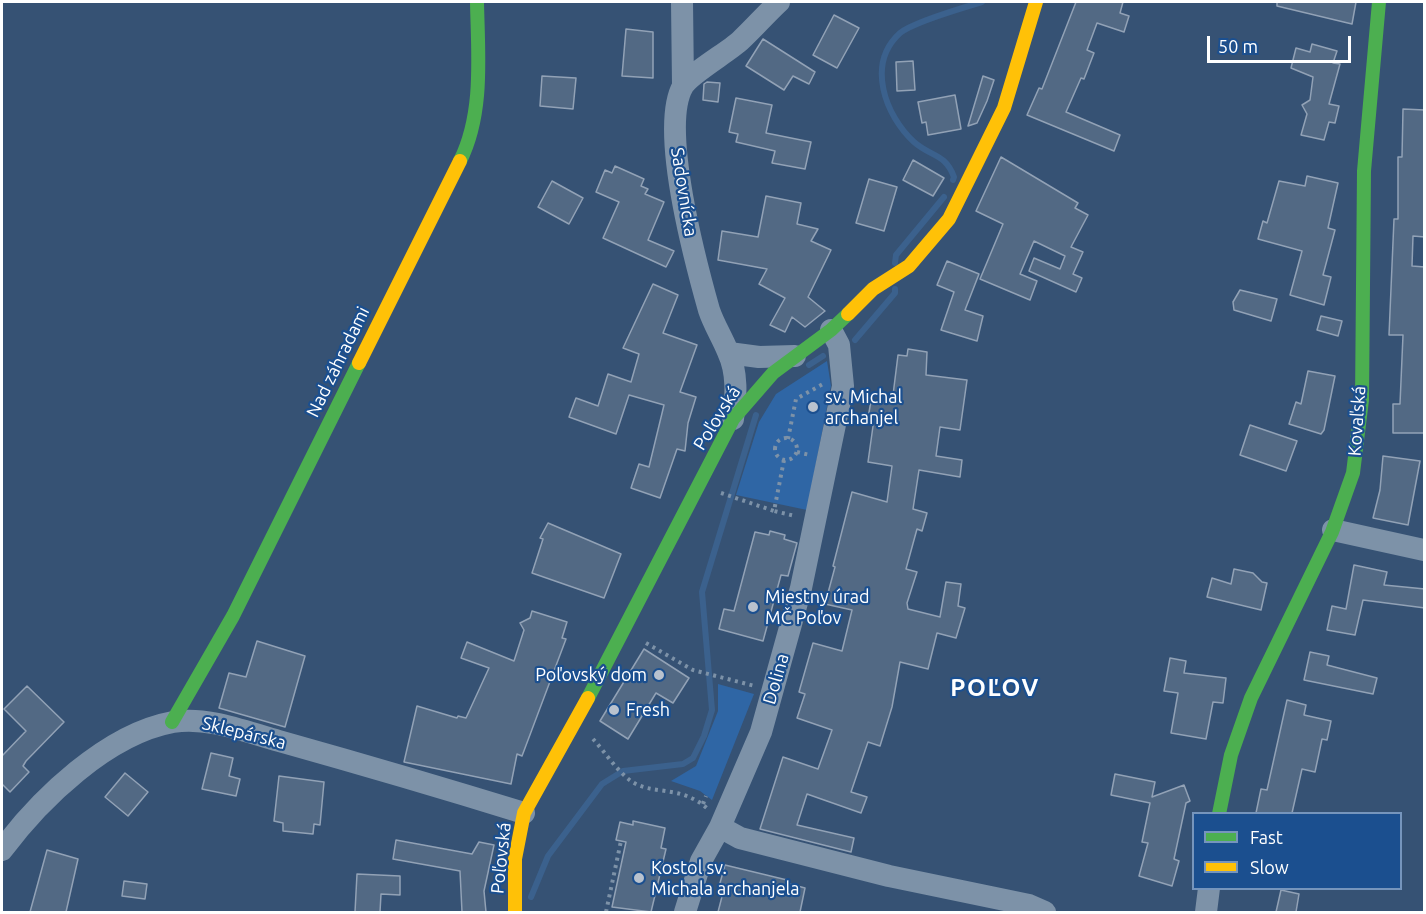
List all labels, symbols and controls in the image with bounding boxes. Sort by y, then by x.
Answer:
scale bar [1210,24,1354,62]
text: 50 m [1218,36,1258,56]
street label: Sadovnícka [666,146,702,238]
street label: Nad záhradami [302,303,374,421]
street label: Poľovská [689,382,745,454]
street label: Kovaľská [1344,385,1370,457]
place label: sv. Michal archanjel [825,386,902,428]
marker: sv. Michal archanjel [806,400,820,414]
place label: Miestny úrad MČ Poľov [765,586,870,628]
marker: Miestny úrad MČ Poľov [746,600,760,614]
street label: Dolina [758,651,794,707]
place label: Poľovský dom [535,664,647,686]
marker: Poľovský dom [652,668,666,682]
district label: POĽOV [950,674,1040,702]
place label: Fresh [626,699,670,721]
marker: Fresh [607,703,621,717]
street label: Sklepárska [200,712,288,754]
legend [1192,812,1402,890]
street label: Poľovská [487,821,515,895]
text: Fast [1250,827,1283,847]
place label: Kostol sv. Michala archanjela [651,857,800,900]
text: Slow [1250,857,1289,877]
marker: Kostol sv. Michala archanjela [632,871,646,885]

